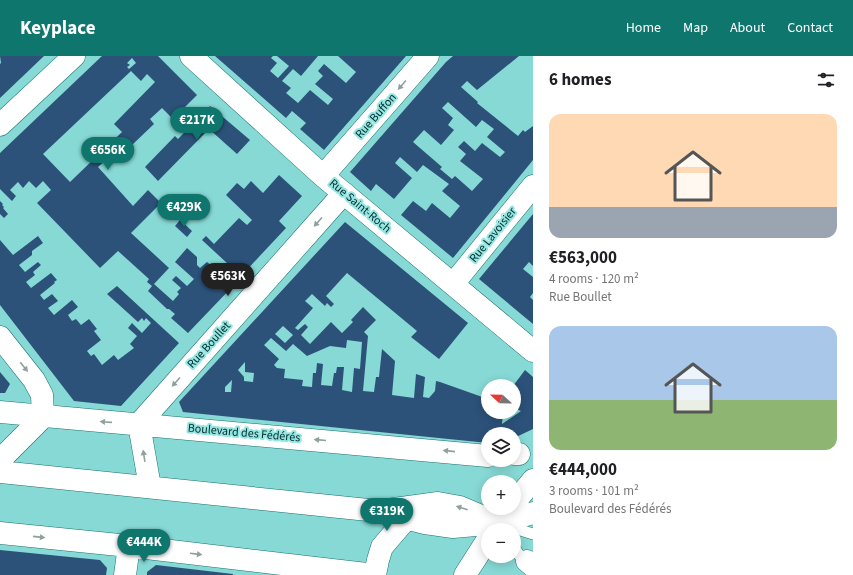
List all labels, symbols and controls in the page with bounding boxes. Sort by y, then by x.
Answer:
text: Keyplace [20,15,96,42]
text: Home [626,18,661,38]
text: Map [683,18,708,38]
text: About [730,18,765,38]
text: Contact [787,18,833,38]
text: 6 homes [549,68,611,92]
icon: filters [815,69,837,91]
one-way arrow [398,80,407,91]
street label: Rue Buffon [351,90,401,142]
pin: €217K [169,107,225,141]
text: €217K [179,111,215,129]
pin: €656K [80,137,136,171]
icon: home [657,140,729,212]
text: €656K [90,141,126,159]
street label: Rue Saint-Roch [325,175,395,237]
pin: €429K [156,194,212,228]
text: €429K [166,198,202,216]
street label: Rue Lavoisier [465,203,521,266]
one-way arrow [313,217,322,227]
text: €563,000 [549,246,617,270]
pin: €563K [200,263,256,297]
text: €563K [210,267,246,285]
text: 4 rooms · 120 m² [549,270,639,288]
text: Rue Boullet [549,288,612,306]
street label: Rue Boullet [183,318,235,372]
icon: home [657,352,729,424]
one-way arrow [20,362,28,373]
one-way arrow [172,378,181,387]
north arrow [481,379,521,419]
map controls [481,379,521,563]
one-way arrow [100,418,113,425]
street label: Boulevard des Fédérés [187,420,301,446]
button: layers [481,427,521,467]
one-way arrow [314,437,326,443]
one-way arrow [443,448,455,455]
one-way arrow [141,450,147,462]
text: €444,000 [549,458,617,482]
button: + [481,475,521,515]
text: 3 rooms · 101 m² [549,482,639,500]
pin: €319K [359,498,415,532]
text: Boulevard des Fédérés [549,500,672,518]
text: €319K [369,502,405,520]
one-way arrow [455,505,467,511]
button: − [481,523,521,563]
pin: €444K [116,529,172,563]
text: €444K [126,533,162,551]
one-way arrow [33,534,45,540]
one-way arrow [190,551,202,557]

